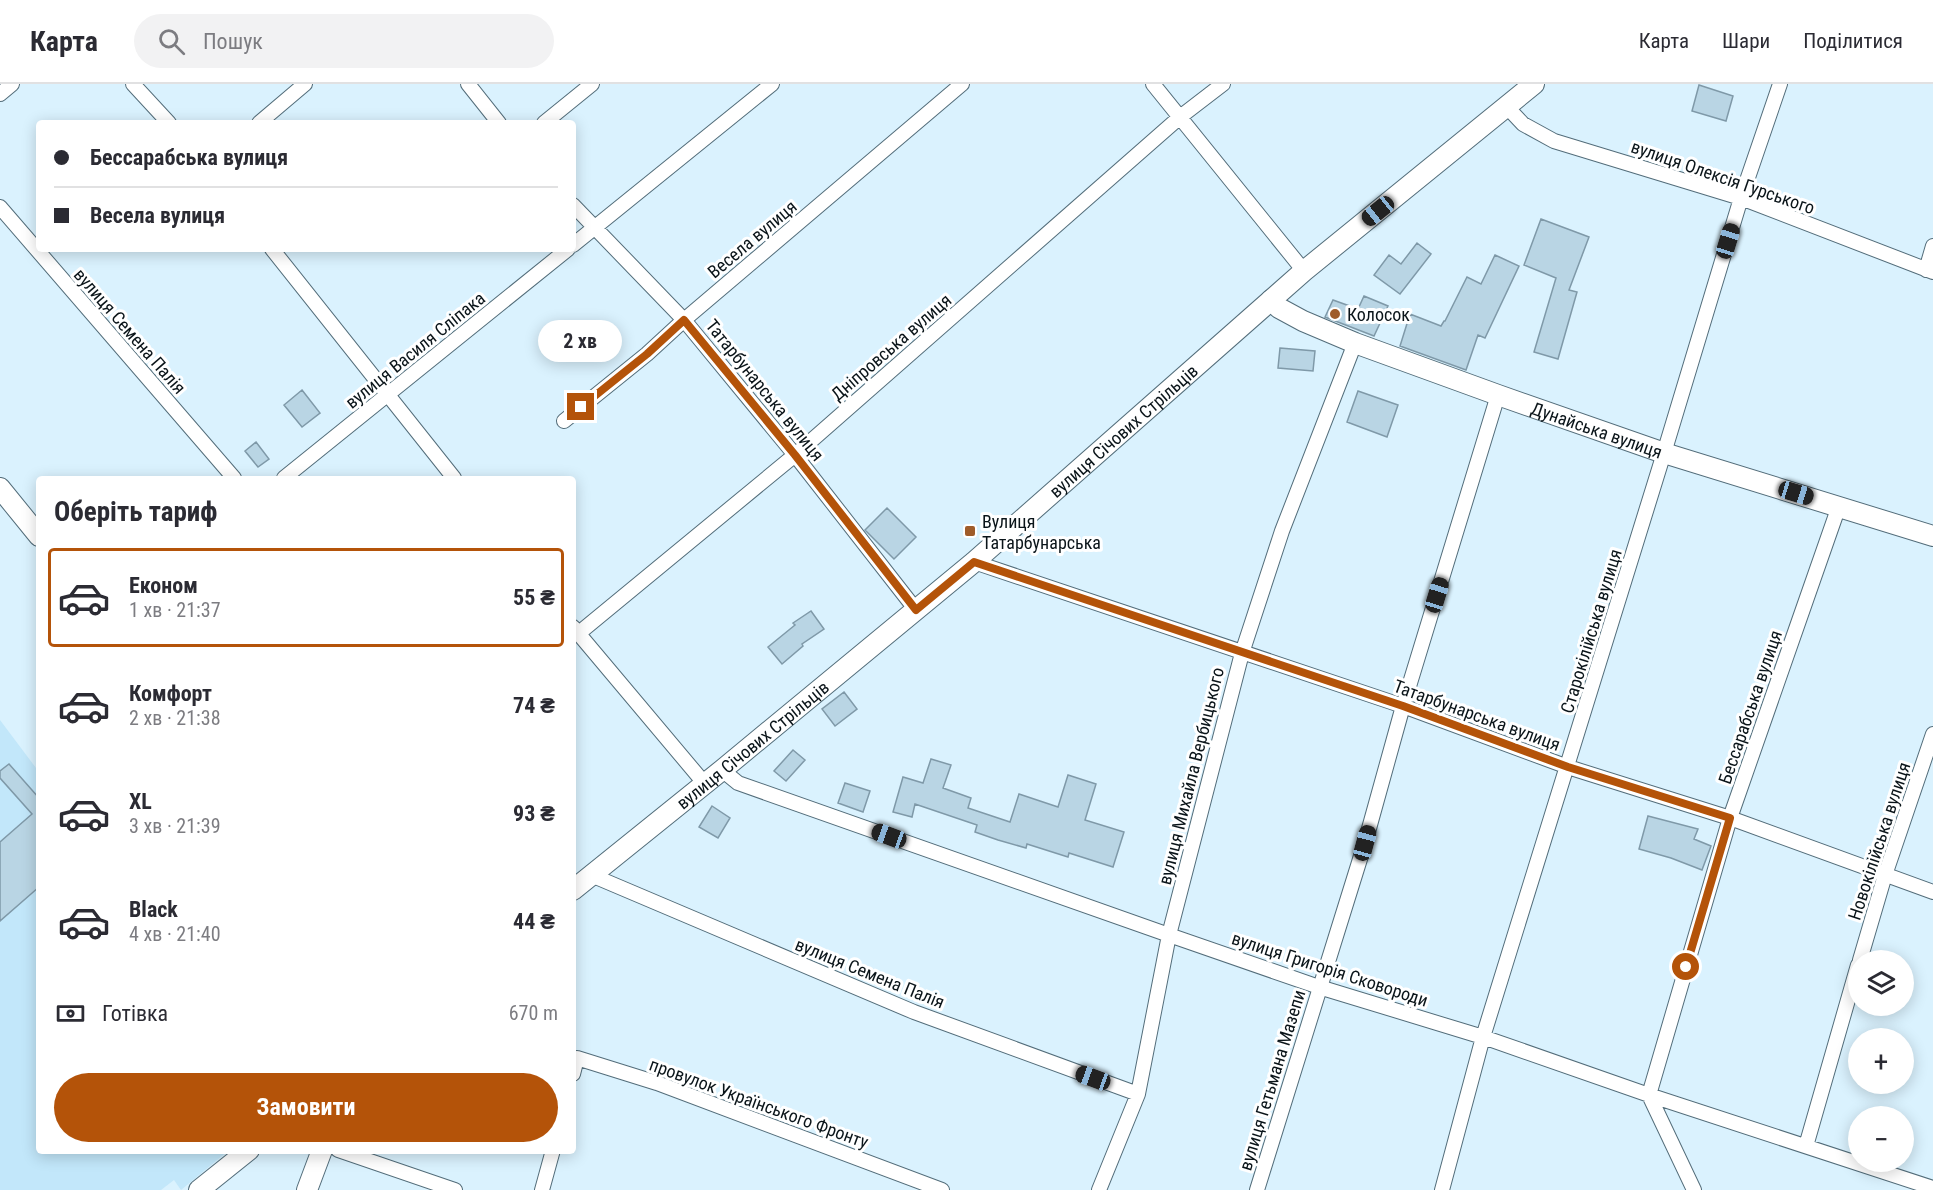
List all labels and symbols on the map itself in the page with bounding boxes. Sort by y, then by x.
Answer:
street label: вулиця Олексія Гурського [1628,136,1818,218]
car [1358,193,1398,229]
street label: Весела вулиця [703,196,801,282]
car [1714,221,1742,261]
street label: вулиця Семена Палія [70,264,190,398]
street label: вулиця Василя Сліпака [341,287,489,413]
street label: Дніпровська вулиця [827,289,955,405]
place label: Колосок [1347,304,1410,325]
marker: Колосок [1328,307,1342,321]
street label: Татарбунарська вулиця [702,315,828,465]
callout: 2 хв [539,320,623,362]
street label: вулиця Січових Стрільців [1045,360,1202,501]
route end [567,393,594,420]
street label: Дунайська вулиця [1529,397,1665,462]
car [1776,479,1816,507]
place label: Вулиця Татарбунарська [982,511,1101,553]
marker: Вулиця Татарбунарська [963,524,977,538]
street label: Старокілійська вулиця [1556,546,1626,716]
car [1423,575,1451,615]
street label: Бессарабська вулиця [1714,628,1786,786]
street label: вулиця Михайла Вербицького [1154,665,1228,887]
street label: Татарбунарська вулиця [1391,675,1563,755]
street label: вулиця Січових Стрільців [672,676,833,813]
street label: Новокілійська вулиця [1844,759,1914,923]
car [869,821,909,851]
car [1352,823,1378,863]
street label: вулиця Григорія Сковороди [1229,927,1431,1011]
street label: вулиця Семена Палія [792,933,948,1013]
route start [1672,953,1699,980]
street label: вулиця Гетьмана Мазепи [1235,987,1309,1173]
street label: провулок Українського Фронту [647,1054,872,1153]
car [1073,1063,1113,1093]

